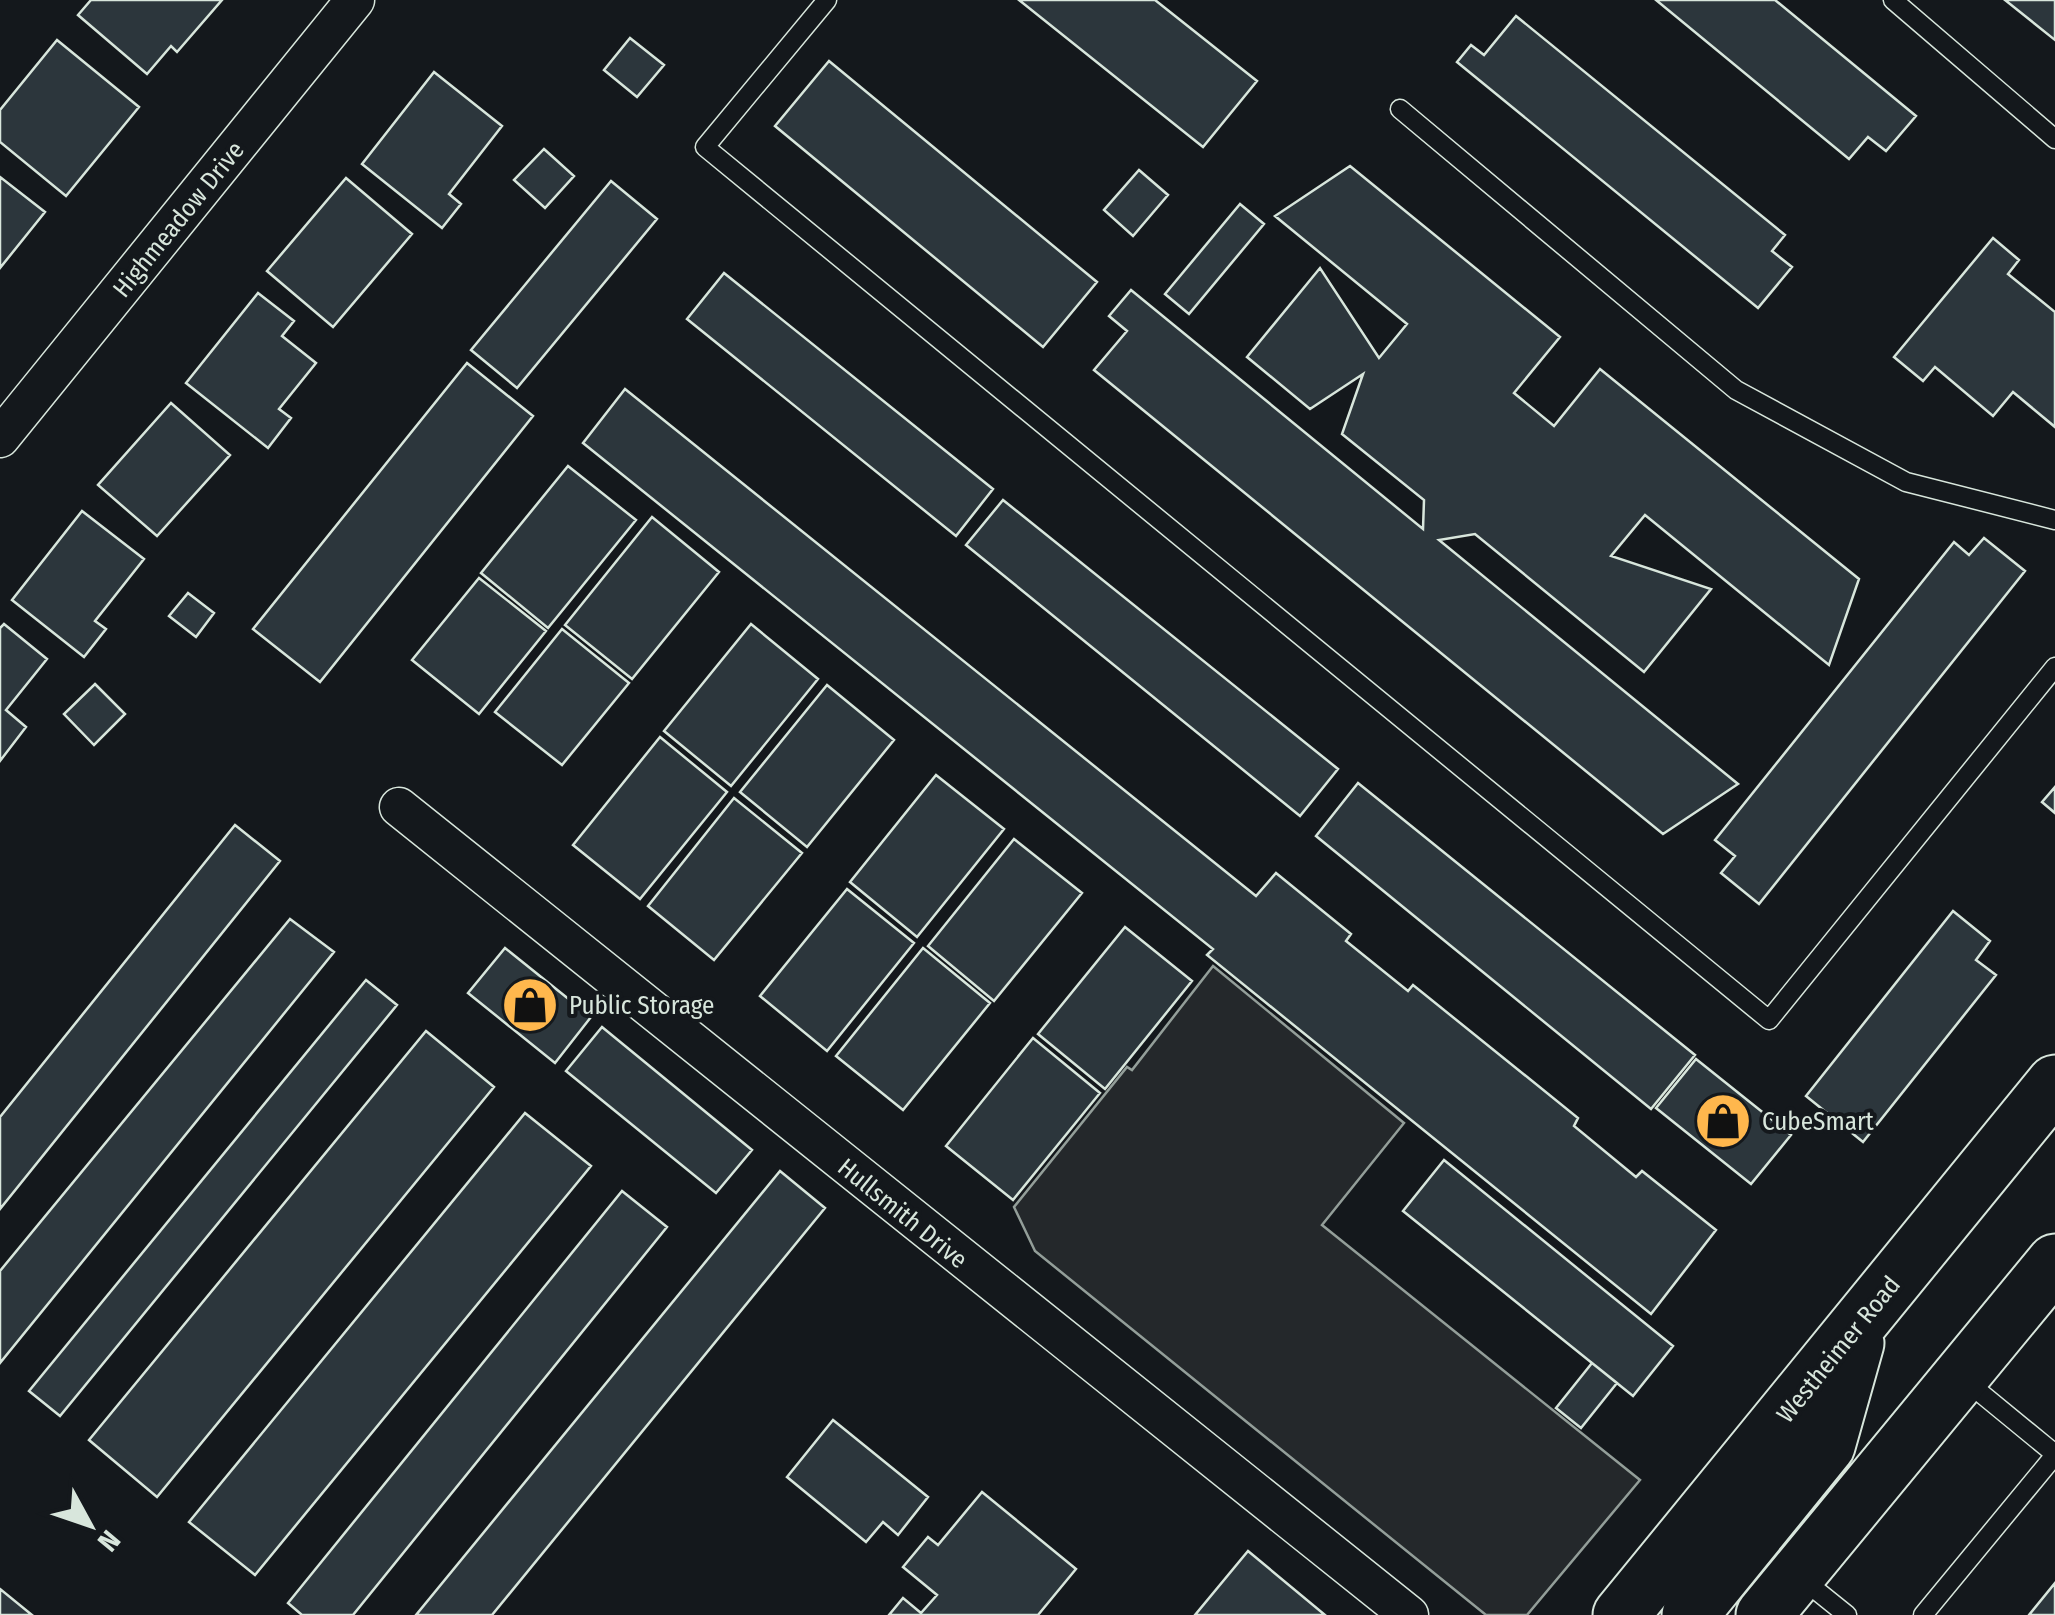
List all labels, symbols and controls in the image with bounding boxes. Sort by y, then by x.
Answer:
street label: Highmeadow Drive [107,136,251,304]
shop icon: Public Storage [500,975,560,1035]
place label: Public Storage [569,991,714,1021]
shop icon: CubeSmart [1693,1091,1753,1151]
place label: CubeSmart [1762,1107,1875,1137]
street label: Hullsmith Drive [832,1152,973,1275]
street label: Westheimer Road [1771,1270,1907,1429]
north arrow [40,1475,140,1575]
text: N [91,1524,127,1558]

